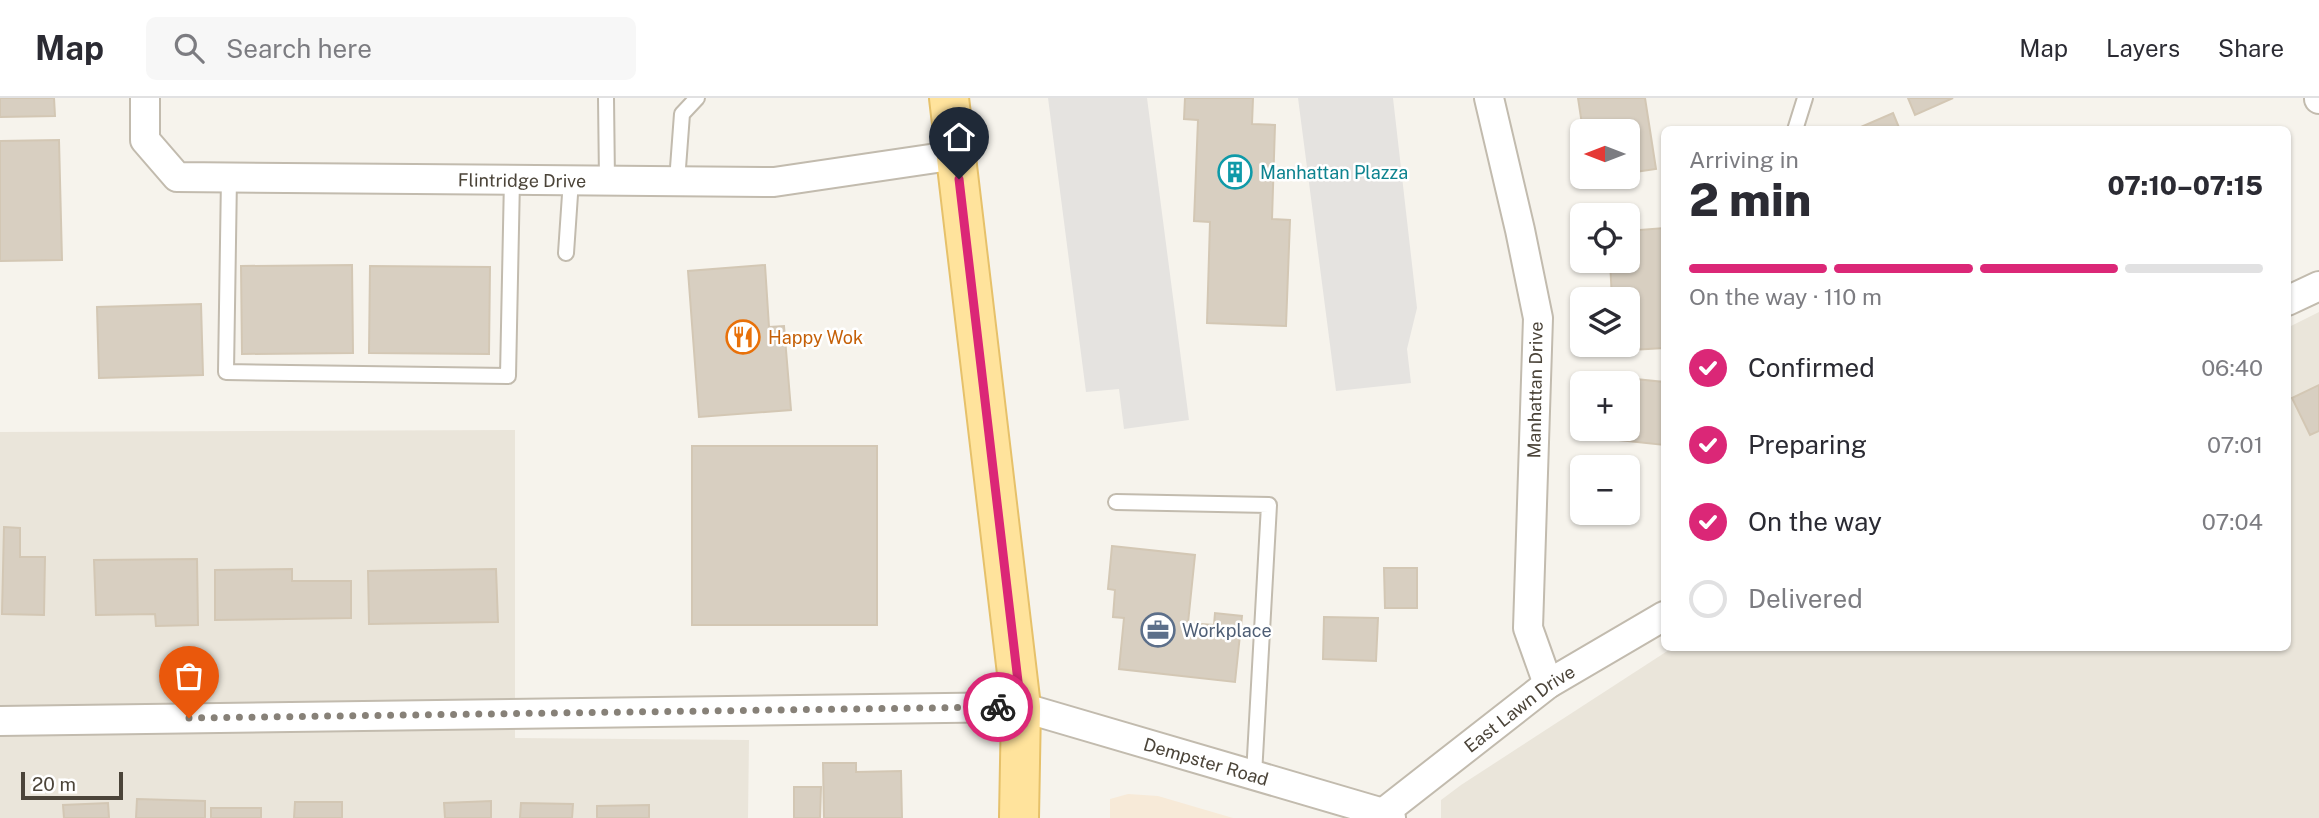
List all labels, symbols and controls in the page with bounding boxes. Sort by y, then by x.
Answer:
search box [146,17,636,80]
text: Map [35,29,104,67]
icon: search [170,29,208,67]
text: Search here [226,33,372,64]
text: Map [2019,34,2068,62]
text: Layers [2106,34,2180,62]
text: Share [2218,34,2284,62]
pin [929,107,989,179]
icon: home [940,118,978,156]
north arrow [1570,119,1640,189]
map controls [1570,119,1640,525]
text: Arriving in [1689,146,1799,173]
building icon: Manhattan Plazza [1216,153,1254,191]
place label: Manhattan Plazza [1260,162,1408,183]
street label: Flintridge Drive [458,169,586,191]
text: 07:10–07:15 [2108,170,2263,201]
text: 2 min [1689,172,1811,226]
button: locate [1570,203,1640,273]
text: On the way · 110 m [1689,283,1882,310]
button: layers [1570,287,1640,357]
restaurant icon: Happy Wok [724,318,762,356]
street label: Manhattan Drive [1523,321,1547,459]
place label: Happy Wok [768,327,863,348]
icon: check [1689,349,1727,387]
text: Confirmed [1748,352,1875,383]
text: 06:40 [2201,354,2263,381]
button: + [1570,371,1640,441]
icon: check [1689,426,1727,464]
text: Preparing [1748,429,1867,460]
text: 07:01 [2207,431,2263,458]
button: − [1570,455,1640,525]
icon: check [1689,503,1727,541]
text: On the way [1748,506,1882,537]
text: 07:04 [2202,508,2263,535]
text: Delivered [1748,583,1863,614]
office icon: Workplace [1139,611,1177,649]
place label: Workplace [1182,620,1272,641]
pin [159,646,219,718]
icon: bag [170,657,208,695]
street label: East Lawn Drive [1460,660,1578,756]
courier [963,672,1033,742]
icon: bike [979,688,1017,726]
street label: Dempster Road [1141,733,1271,789]
scale bar [21,769,122,801]
text: 20 m [32,773,76,795]

